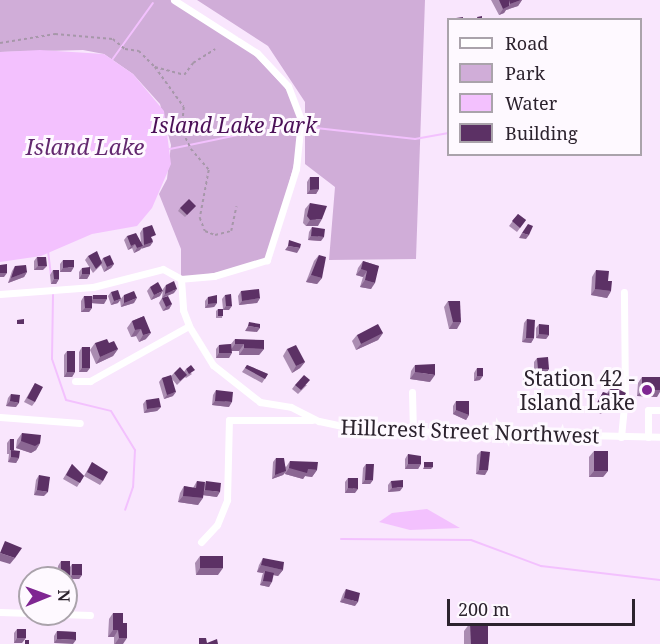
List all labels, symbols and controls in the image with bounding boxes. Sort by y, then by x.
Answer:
legend [447,18,642,156]
text: Road [505,31,548,55]
text: Park [505,61,545,85]
text: Water [505,91,557,115]
park label: Island Lake Park [151,112,317,138]
text: Building [505,121,578,145]
water label: Island Lake [26,134,144,160]
place label: Station 42 - Island Lake [520,365,635,415]
marker: Station 42 - Island Lake [640,383,654,397]
street label: Hillcrest Street Northwest [340,414,600,448]
north arrow [18,566,78,626]
scale bar [450,587,638,625]
text: N [53,589,75,602]
text: 200 m [458,597,510,621]

